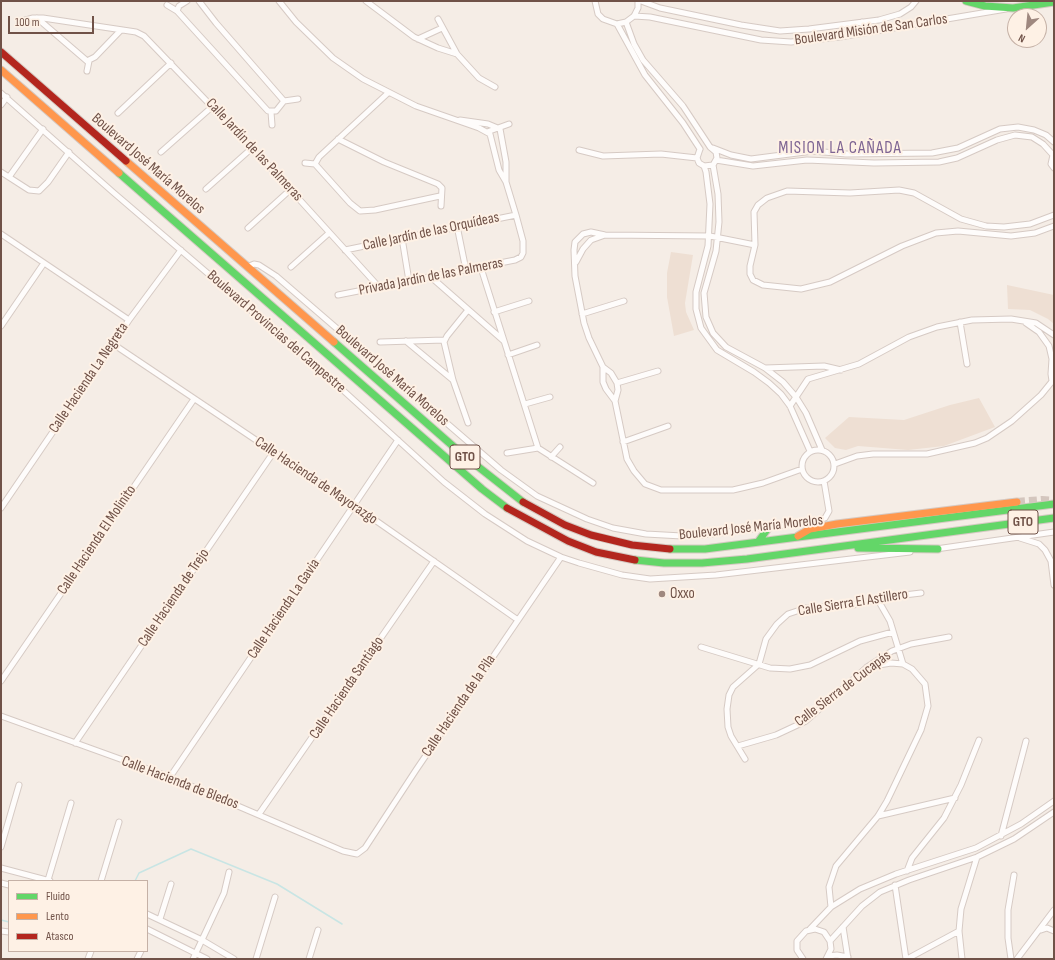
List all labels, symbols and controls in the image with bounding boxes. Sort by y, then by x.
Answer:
scale bar [10,8,96,34]
north arrow [1007,8,1047,48]
street label: Boulevard Misión de San Carlos [793,10,949,50]
text: 100 m [15,15,40,30]
text: N [1016,31,1027,45]
street label: Calle Jardín de las Palmeras [202,95,306,205]
street label: Boulevard José María Morelos [88,110,208,218]
district label: MISION LA CAÑADA [778,139,902,159]
street label: Calle Jardín de las Orquídeas [361,209,501,255]
street label: Privada Jardín de las Palmeras [357,254,505,300]
street label: Boulevard Provincias del Campestre [203,267,349,397]
street label: Calle Hacienda La Negreta [45,319,133,437]
street label: Boulevard José María Morelos [332,322,452,430]
street label: Calle Hacienda de Mayorazgo [251,433,381,529]
road number: GTO [450,445,480,469]
street label: Calle Hacienda El Molinito [54,482,140,598]
road number: GTO [1008,510,1038,534]
street label: Boulevard José María Morelos [678,511,824,545]
street label: Calle Hacienda de Trejo [135,546,213,650]
street label: Calle Hacienda La Gavia [244,555,324,663]
place label: Oxxo [670,585,695,603]
street label: Calle Sierra El Astillero [797,585,909,621]
marker: Oxxo [657,589,667,599]
street label: Calle Hacienda Santiago [306,633,388,743]
street label: Calle Sierra de Cucapás [791,647,895,731]
street label: Calle Hacienda de la Pila [418,652,500,760]
street label: Calle Hacienda de Bledos [119,752,241,814]
legend [8,880,148,952]
text: Fluido [46,889,70,904]
text: Lento [46,909,69,924]
text: Atasco [46,929,73,944]

